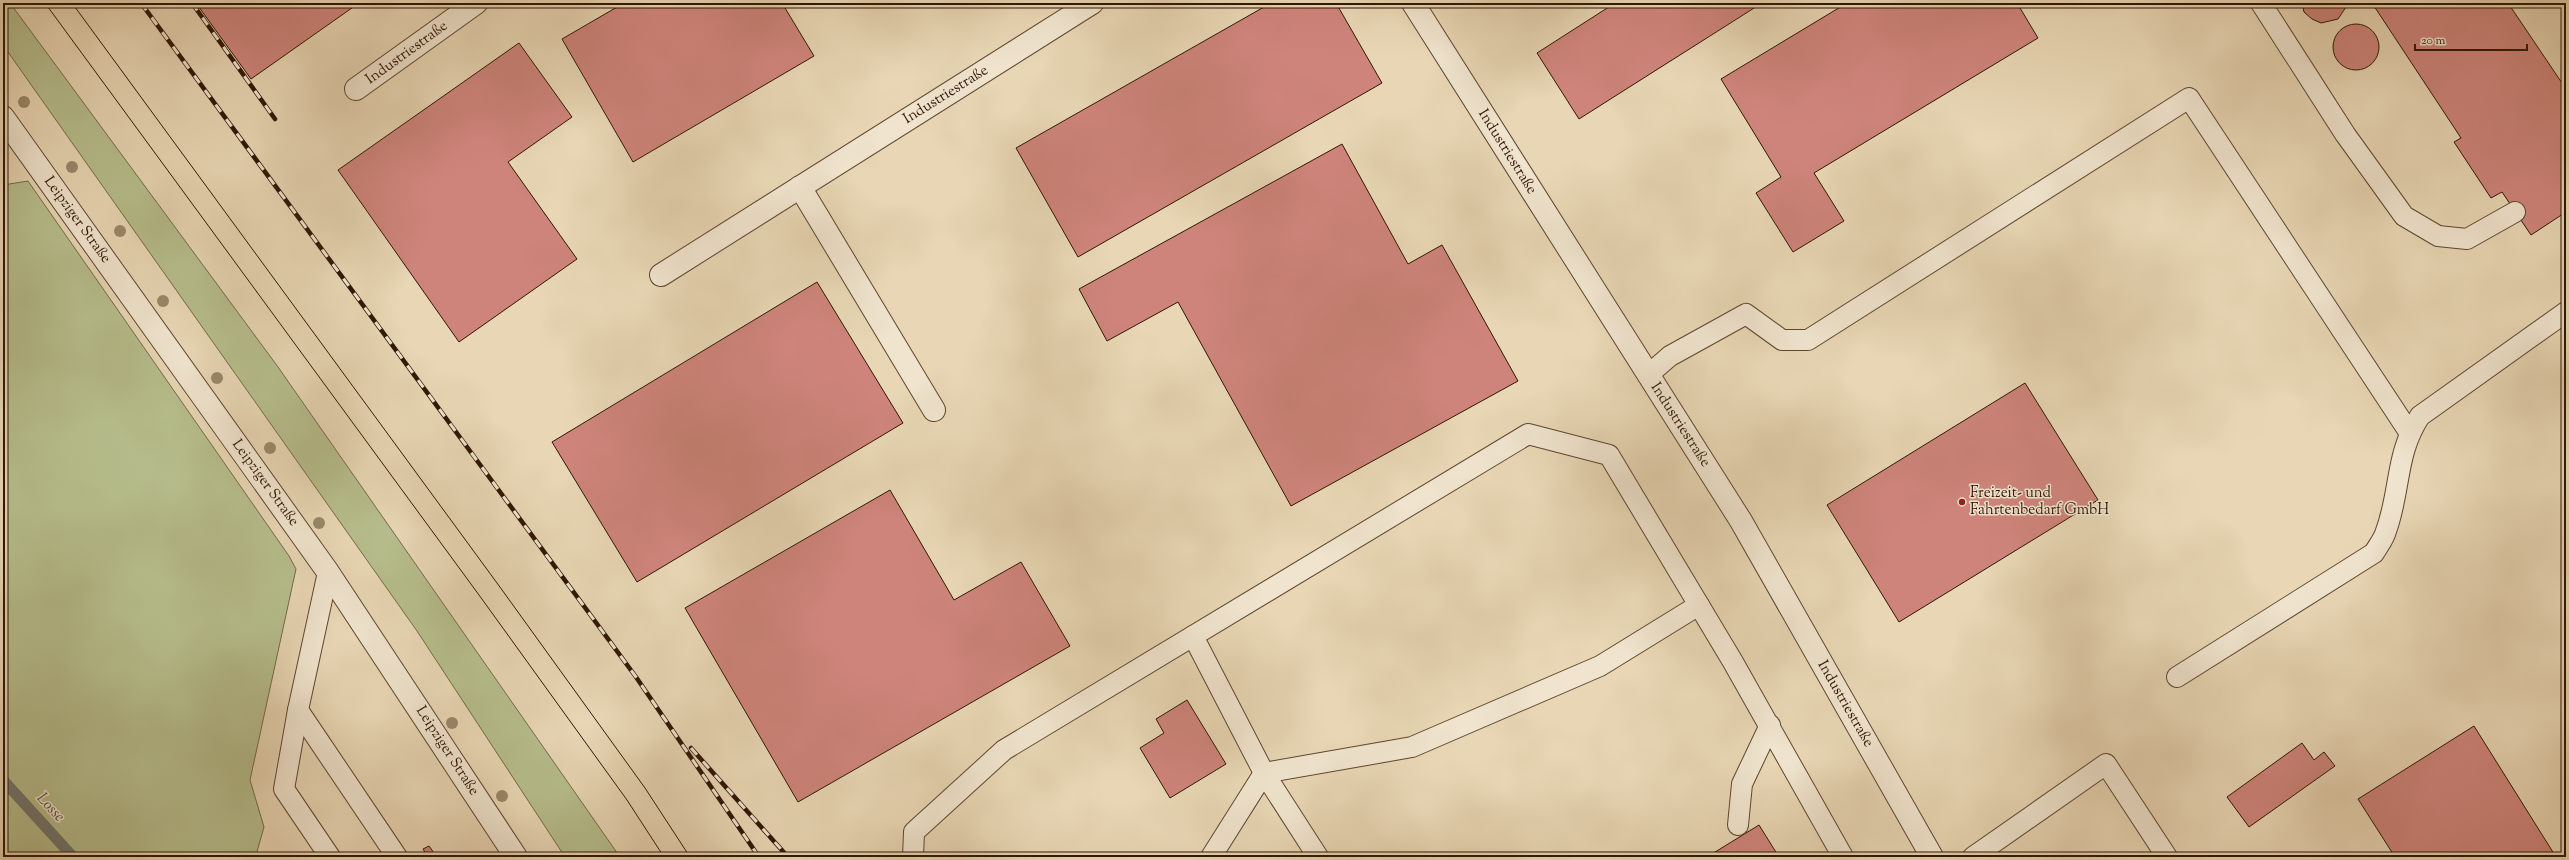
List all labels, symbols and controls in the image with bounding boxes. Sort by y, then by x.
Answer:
street label: Industriestraße [362,16,452,90]
scale bar [2415,26,2527,52]
text: 20 m [2421,32,2446,50]
street label: Industriestraße [899,60,993,130]
street label: Industriestraße [1472,105,1542,199]
street label: Leipziger Straße [38,172,116,268]
street label: Industriestraße [1645,379,1715,471]
street label: Leipziger Straße [226,435,304,531]
place label: Freizeit- und Fahrtenbedarf GmbH [1970,483,2109,521]
marker: Freizeit- und Fahrtenbedarf GmbH [1957,497,1967,507]
street label: Industriestraße [1812,657,1878,751]
street label: Leipziger Straße [410,702,484,800]
water label: Losse [30,788,70,828]

